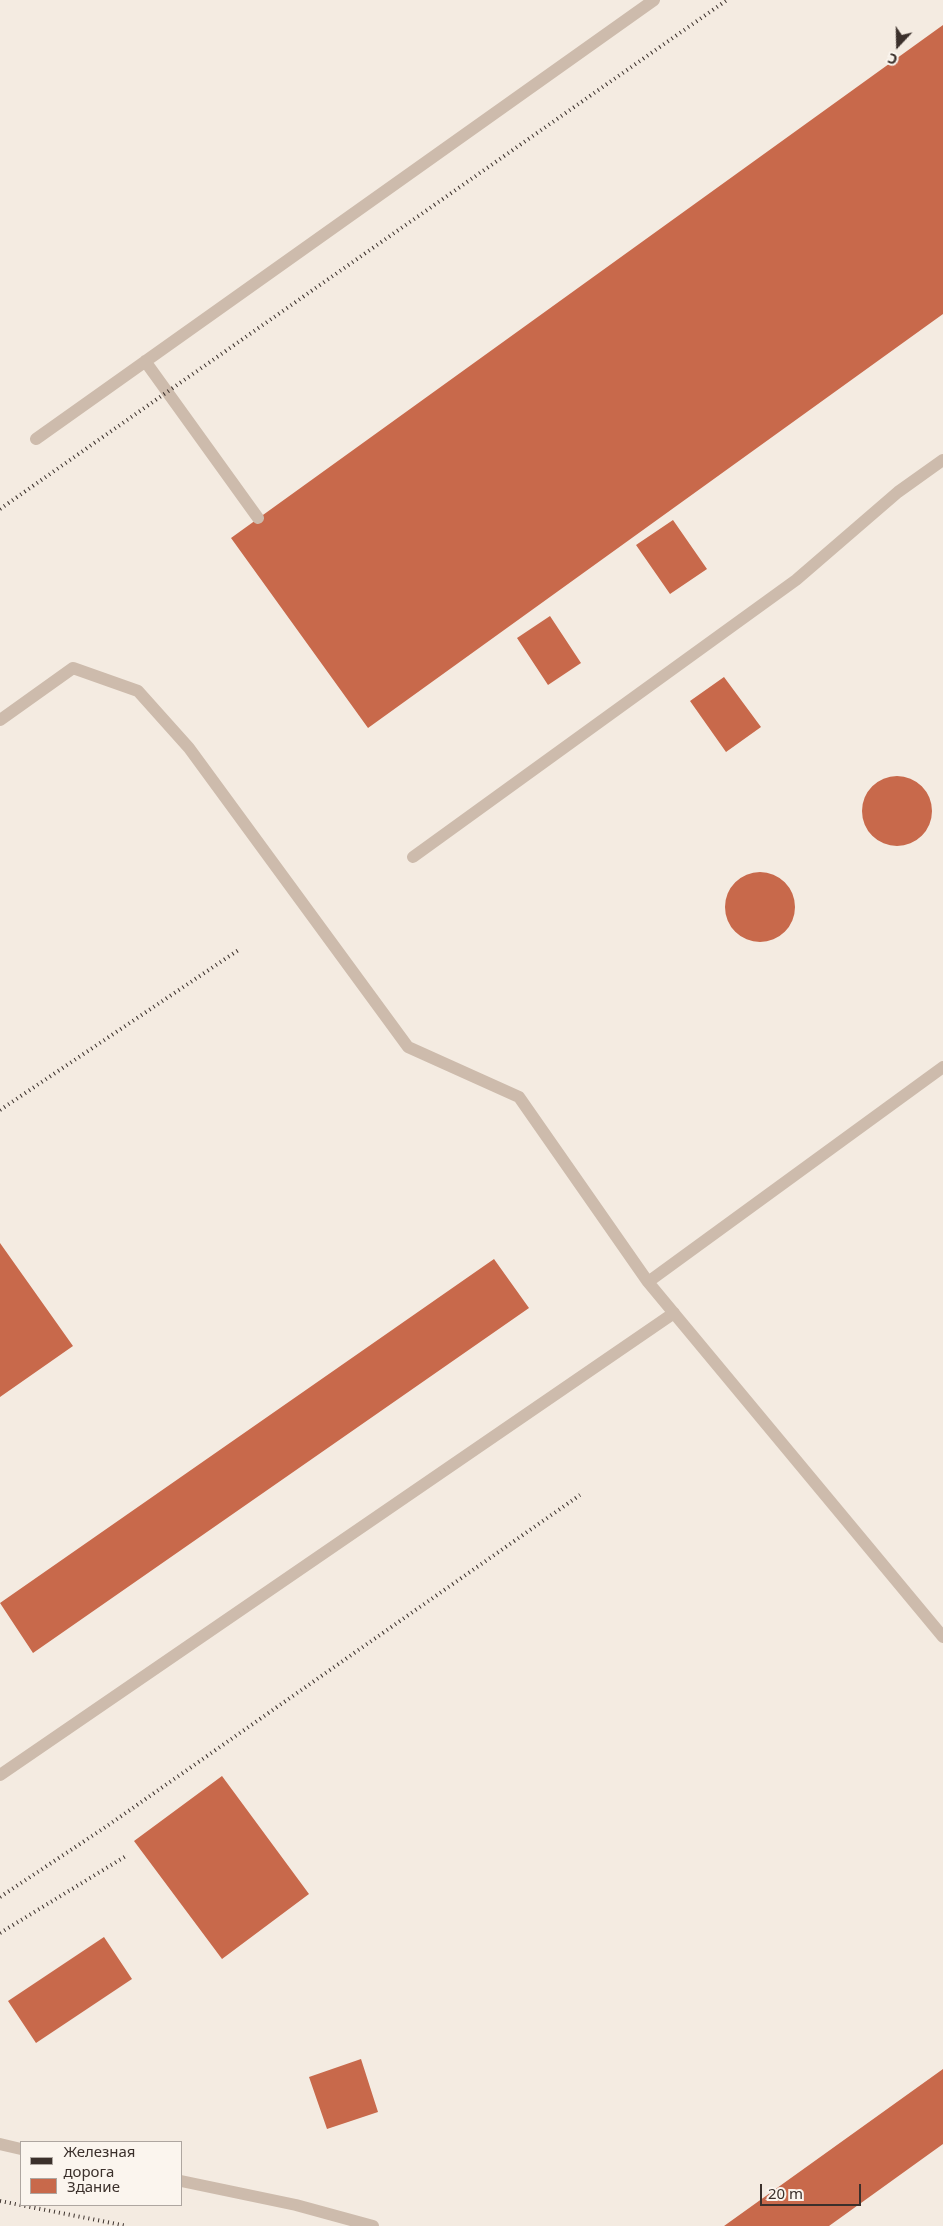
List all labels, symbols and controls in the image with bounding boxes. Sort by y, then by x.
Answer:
north arrow [873,20,923,70]
text: С [885,49,900,70]
legend [20,2141,182,2206]
text: Железная дорога [63,2141,136,2181]
scale bar [763,2174,864,2206]
text: Здание [67,2176,120,2196]
text: 20 m [768,2183,803,2203]

